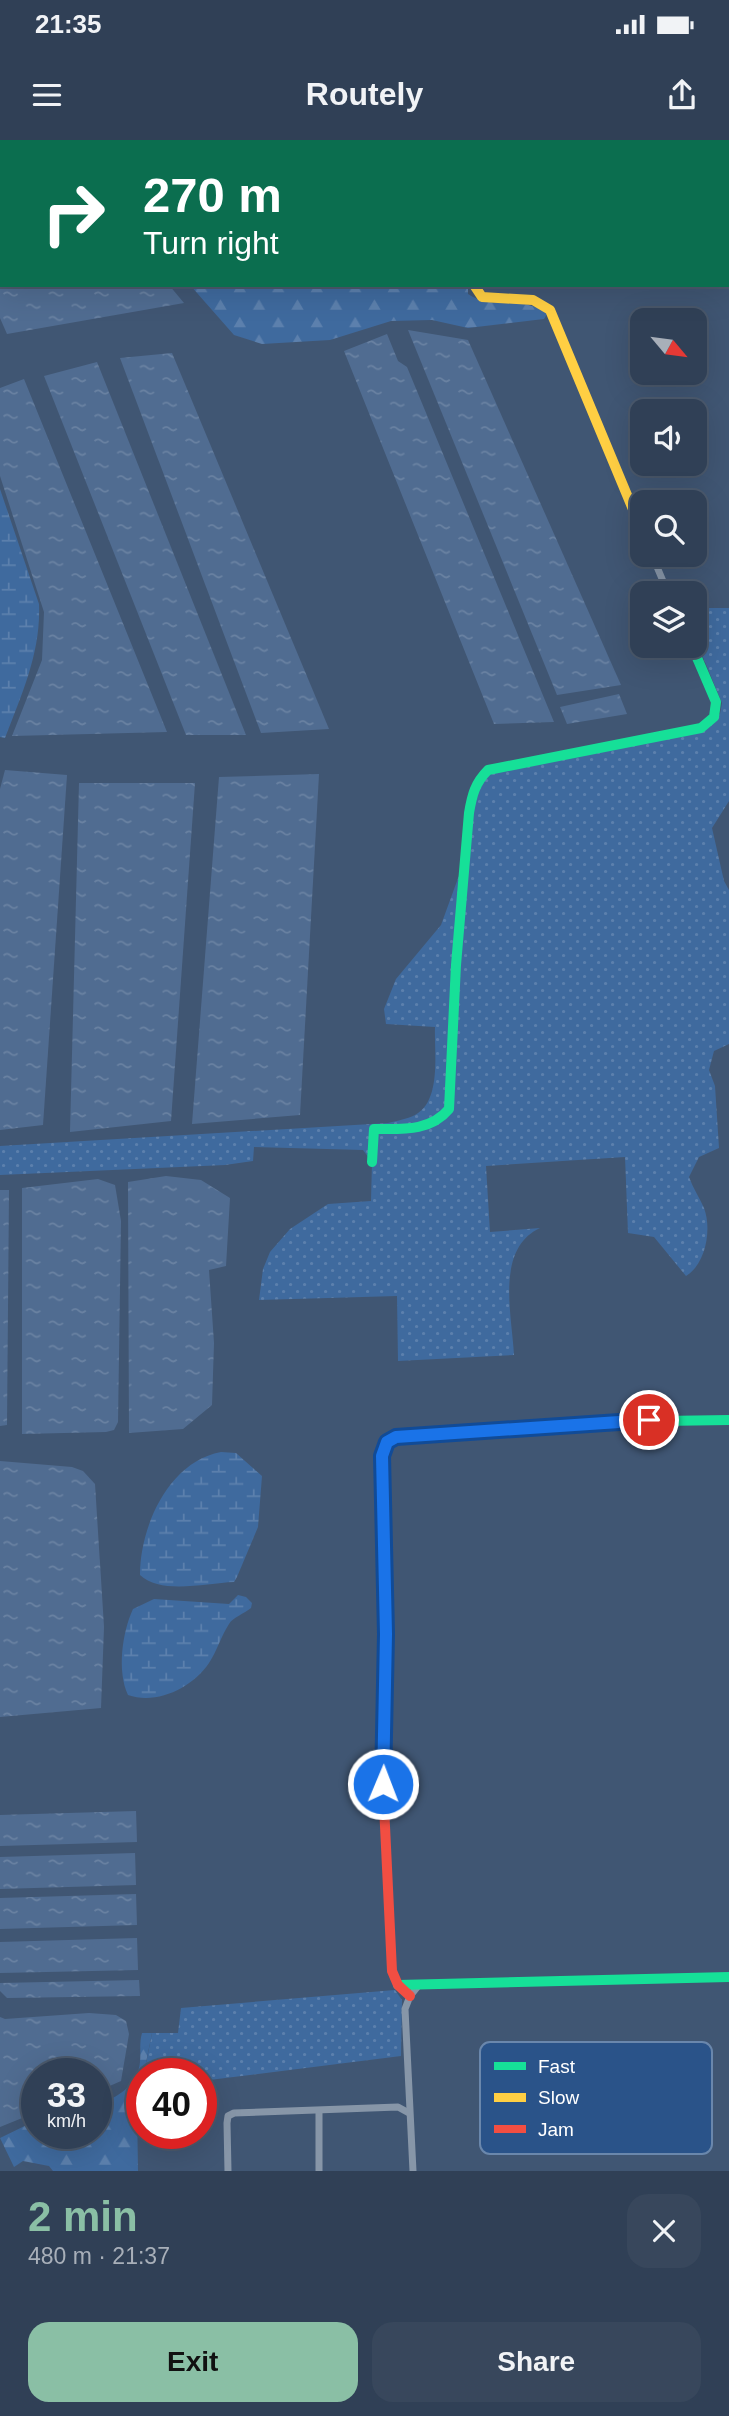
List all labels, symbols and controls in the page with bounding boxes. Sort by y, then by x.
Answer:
text: 21:35 [35,9,102,39]
icon: menu [28,76,66,114]
text: Routely [306,76,423,112]
icon: share [663,76,701,114]
icon: right [28,168,119,259]
text: 270 m [143,168,282,222]
text: Turn right [143,225,279,261]
north arrow [630,308,707,385]
map controls [630,308,707,658]
button: sound [630,399,707,476]
button: search [630,490,707,567]
button: layers [630,581,707,658]
pin [619,1390,679,1450]
icon: arrive [630,1401,668,1439]
position arrow [346,1747,420,1821]
legend [480,2042,712,2154]
text: Fast [538,2056,576,2077]
speed limit sign: 40 [126,2058,217,2149]
text: 33 [47,2075,86,2114]
text: Slow [538,2087,579,2108]
text: km/h [47,2111,86,2131]
text: Jam [538,2119,574,2140]
text: 2 min [28,2193,138,2240]
button: close [627,2194,701,2268]
text: 480 m · 21:37 [28,2243,170,2269]
button: Exit [28,2322,358,2402]
button: Share [372,2322,701,2402]

